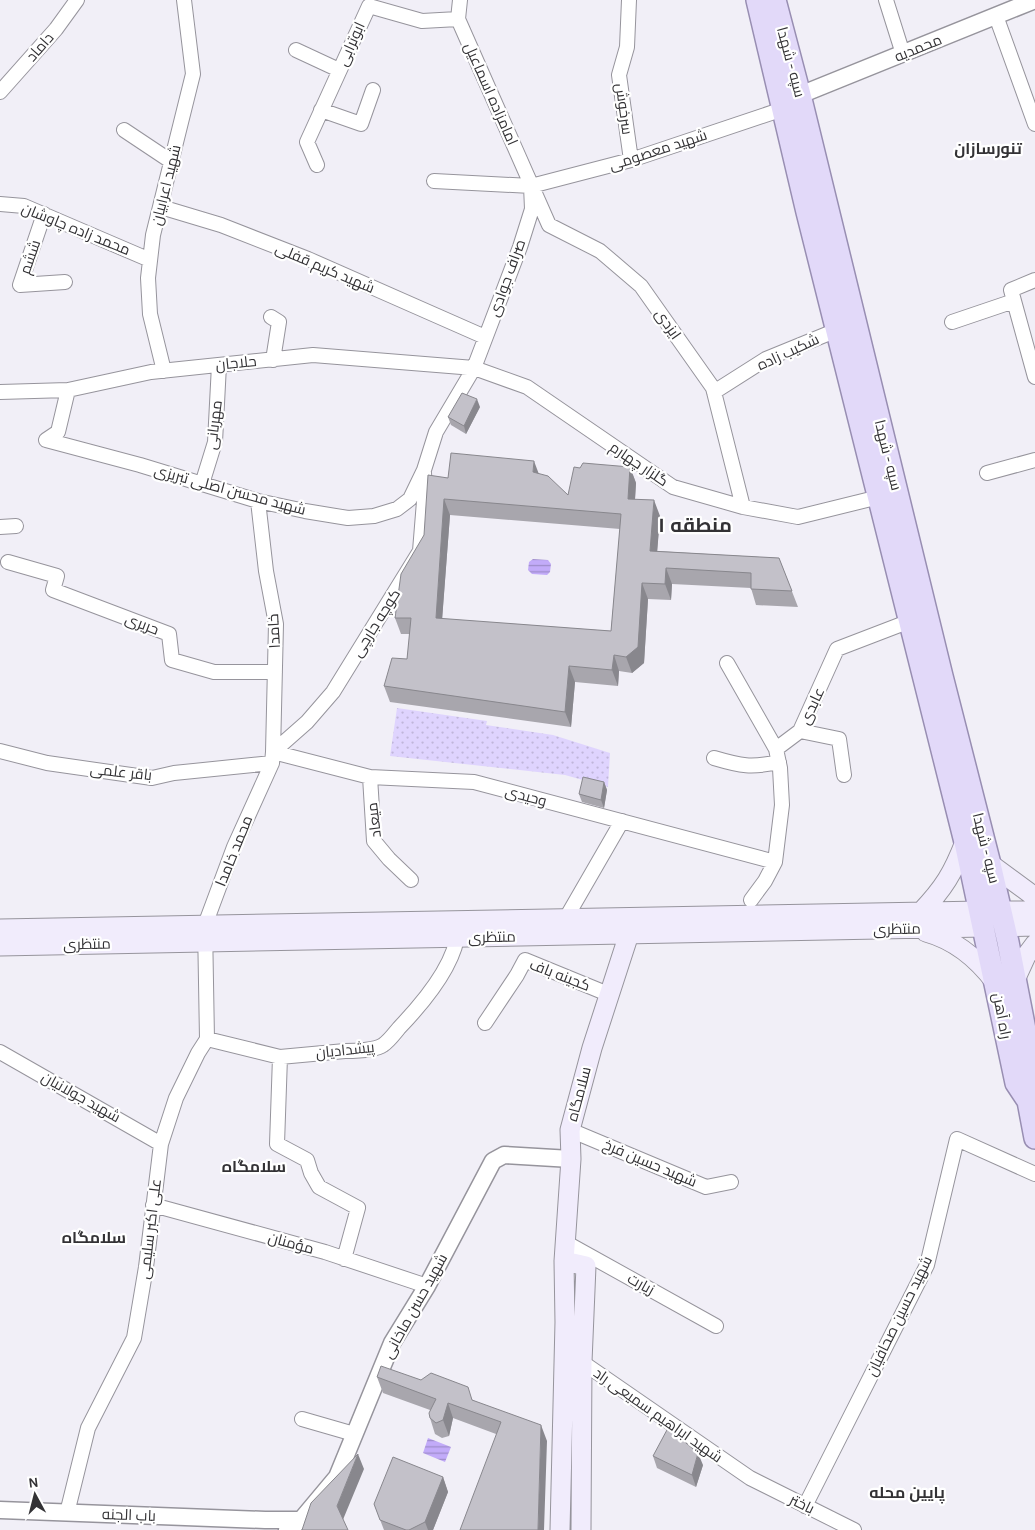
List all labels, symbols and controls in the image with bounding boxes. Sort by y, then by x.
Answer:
street label: ابوترابی [333,19,370,69]
street label: سپه - شهدا [772,25,809,99]
street label: داماد [23,29,57,65]
street label: محمدیه [892,30,944,66]
street label: امامزاده اسماعیل [459,40,522,149]
street label: سرخوش [610,82,637,136]
street label: شهید معصومی [607,126,710,175]
district label: تنورسازان [954,139,1023,158]
street label: شهید اعرابیان [147,143,186,227]
street label: محمد زاده چاوشان [19,199,133,260]
street label: ششم [16,237,45,277]
street label: صراف جوادی [485,237,530,320]
street label: شهید کریم قفلی [272,239,377,298]
street label: ایزدی [650,305,685,343]
street label: شکیب زاده [754,330,822,374]
street label: حلاجان [215,352,258,375]
street label: مهربانی [202,399,227,451]
street label: سپه - شهدا [870,418,905,492]
street label: گلزار چهارم [606,438,672,491]
street label: شهید محسن اصلی تبریزی [152,461,308,520]
district label: منطقه ۱ [658,514,732,537]
street label: کوچه جارچی [348,586,405,661]
street label: حریری [122,609,161,640]
street label: خامدا [264,613,284,649]
street label: عابدی [796,685,829,728]
street label: باقر علمی [89,760,153,785]
street label: وحیدی [503,782,549,811]
street label: میعاد [363,801,385,839]
street label: سپه - شهدا [968,811,1003,885]
street label: محمد خامدا [212,813,256,889]
street label: منتظری [873,920,921,939]
street label: منتظری [468,928,516,947]
street label: منتظری [63,935,111,954]
street label: کجینه باف [527,955,593,995]
street label: راه آهن [988,991,1015,1041]
street label: پیشدادیان [315,1038,375,1063]
street label: سلامگاه [563,1065,595,1123]
street label: شهید جولانیان [38,1068,124,1127]
street label: شهید حسین فرخ [600,1135,700,1193]
district label: سلامگاه [222,1157,286,1176]
street label: علی اکبر سلیمی [135,1178,166,1280]
district label: سلامگاه [62,1228,126,1247]
street label: مؤمنان [266,1228,316,1259]
street label: شهید حسن ماخانی [379,1250,452,1362]
street label: شهید حسین صحافیان [862,1253,937,1380]
street label: زیارت [624,1269,658,1299]
street label: شهید ابراهیم سمیعی راد [590,1364,726,1467]
north arrow [10,1470,60,1520]
text: N [27,1474,39,1492]
district label: پایین محله [869,1483,945,1504]
street label: باختر [786,1490,817,1518]
street label: باب الجنه [102,1505,156,1525]

